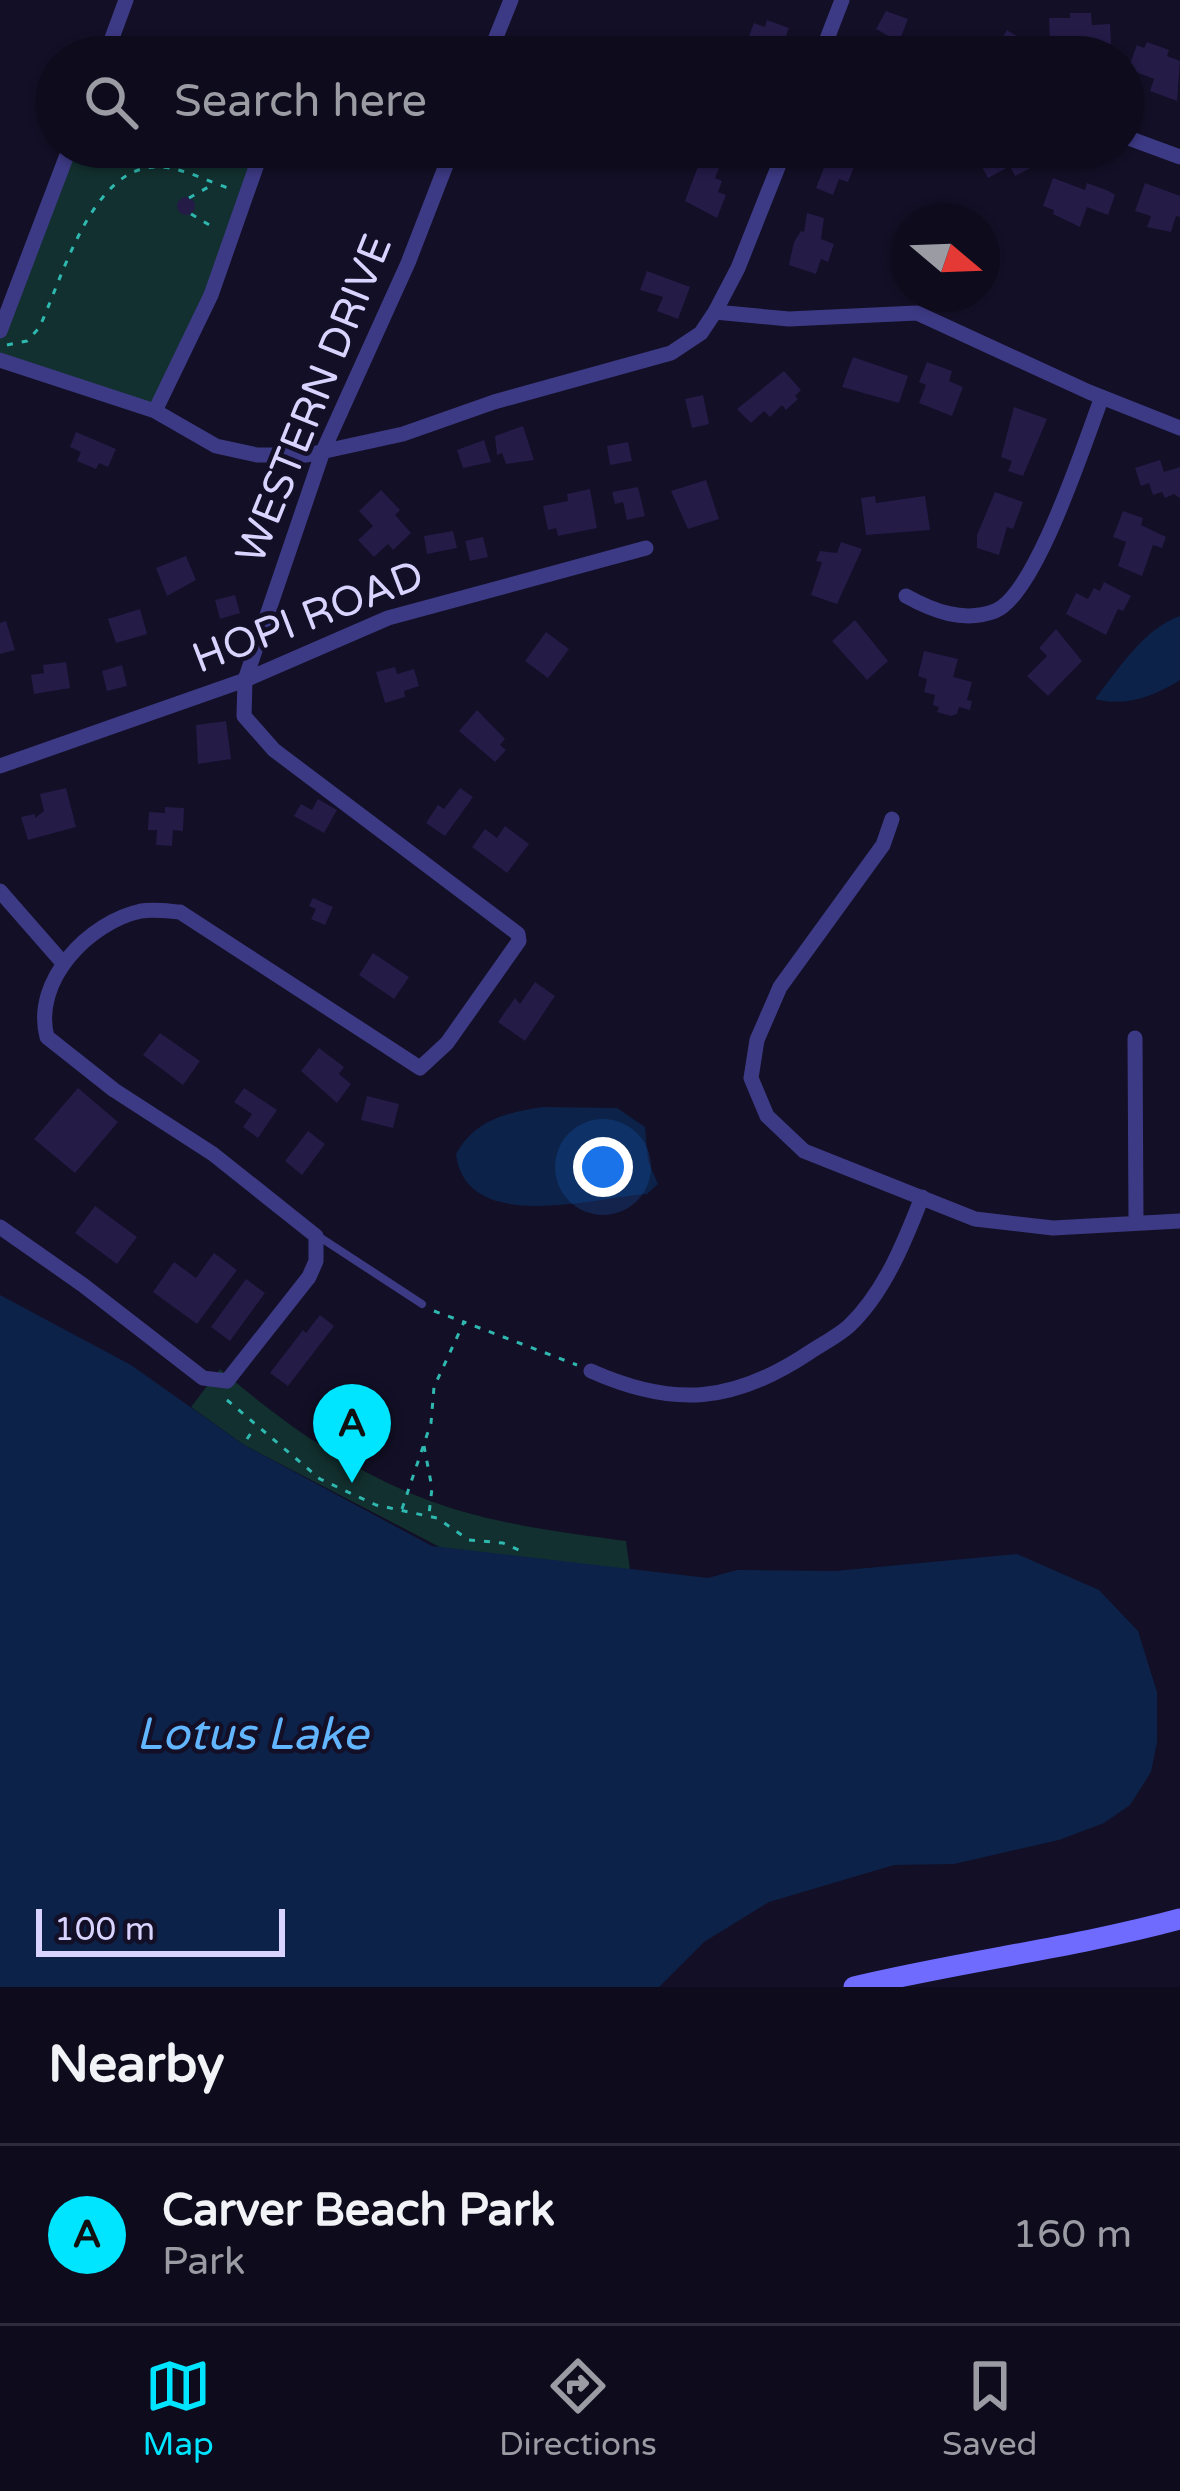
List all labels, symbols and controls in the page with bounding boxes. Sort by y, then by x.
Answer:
search box [36,36,1144,168]
icon: search [78,69,144,135]
text: Search here [174,75,427,129]
north arrow [892,204,1000,312]
street label: WESTERN DRIVE [225,227,403,571]
street label: HOPI ROAD [185,550,431,684]
your location [573,1137,633,1197]
pin: A [313,1384,391,1483]
water label: Lotus Lake [136,1708,370,1762]
scale bar [36,1903,285,1956]
text: 100 m [54,1910,155,1949]
text: Nearby [48,2034,225,2096]
text: Carver Beach Park [162,2184,555,2238]
text: A [72,2211,102,2258]
text: 160 m [1013,2211,1132,2258]
text: Park [162,2238,245,2285]
tab: Map [143,2353,214,2464]
tab: Directions [499,2353,657,2464]
tab: Saved [942,2353,1037,2464]

